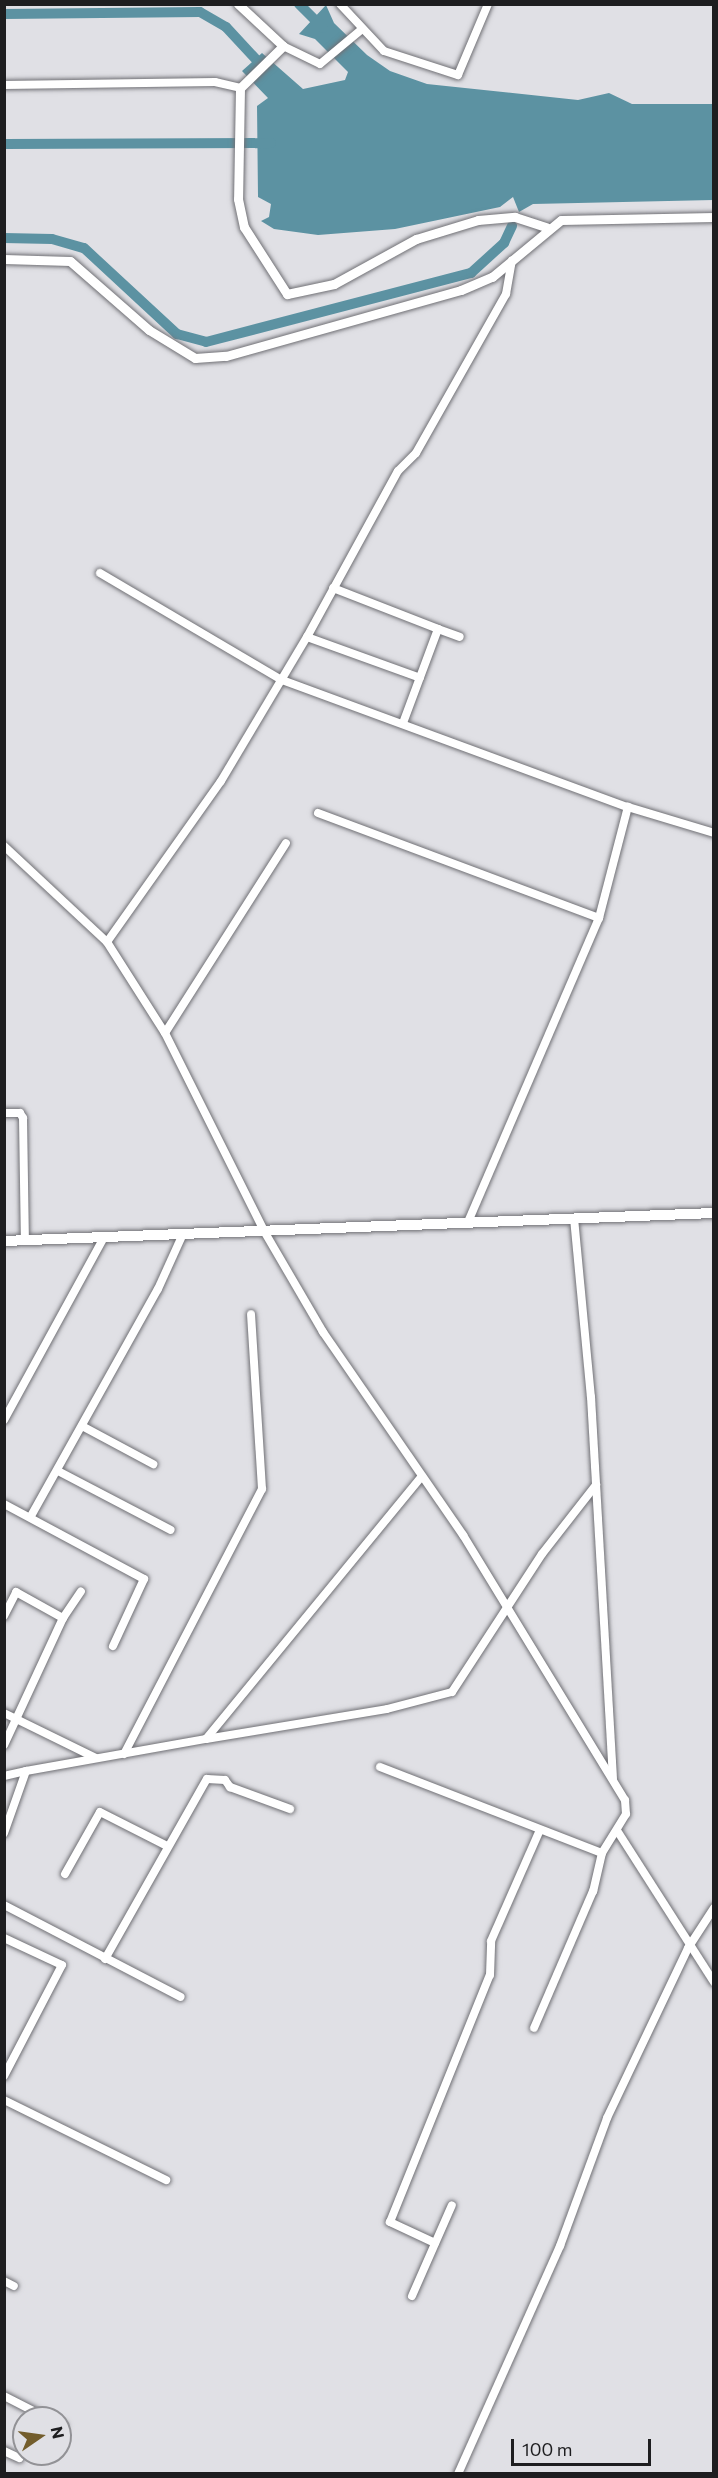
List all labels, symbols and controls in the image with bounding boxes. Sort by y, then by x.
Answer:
north arrow [12,2406,72,2466]
text: N [47,2424,69,2440]
scale bar [514,2427,654,2465]
text: 100 m [522,2438,572,2460]

